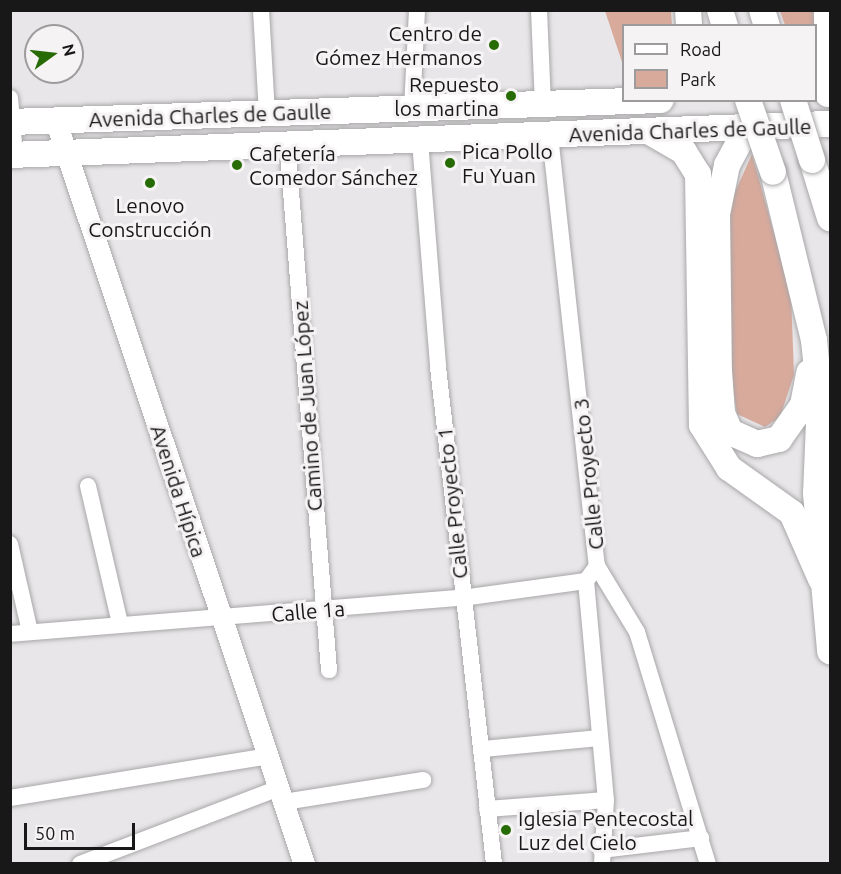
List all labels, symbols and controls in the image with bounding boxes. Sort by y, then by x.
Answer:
place label: Centro de Gómez Hermanos [315,20,482,70]
north arrow [24,24,84,84]
legend [622,24,817,102]
marker: Centro de Gómez Hermanos [487,38,501,52]
text: Road [680,39,722,59]
text: N [59,42,80,58]
text: Park [680,69,716,89]
place label: Repuesto los martina [394,71,499,121]
marker: Repuesto los martina [504,89,518,103]
street label: Avenida Charles de Gaulle [88,98,332,132]
street label: Avenida Charles de Gaulle [568,113,812,147]
place label: Pica Pollo Fu Yuan [462,138,553,188]
place label: Cafetería Comedor Sánchez [249,140,418,190]
marker: Pica Pollo Fu Yuan [443,156,457,170]
marker: Cafetería Comedor Sánchez [230,158,244,172]
marker: Lenovo Construcción [143,176,157,190]
place label: Lenovo Construcción [88,192,212,242]
street label: Camino de Juan López [287,300,327,512]
street label: Calle Proyecto 3 [568,397,608,551]
street label: Avenida Hípica [146,422,212,560]
street label: Calle Proyecto 1 [432,426,472,580]
street label: Calle 1a [270,595,346,627]
place label: Iglesia Pentecostal Luz del Cielo [518,805,693,855]
scale bar [27,811,138,849]
text: 50 m [35,823,75,843]
marker: Iglesia Pentecostal Luz del Cielo [499,823,513,837]

